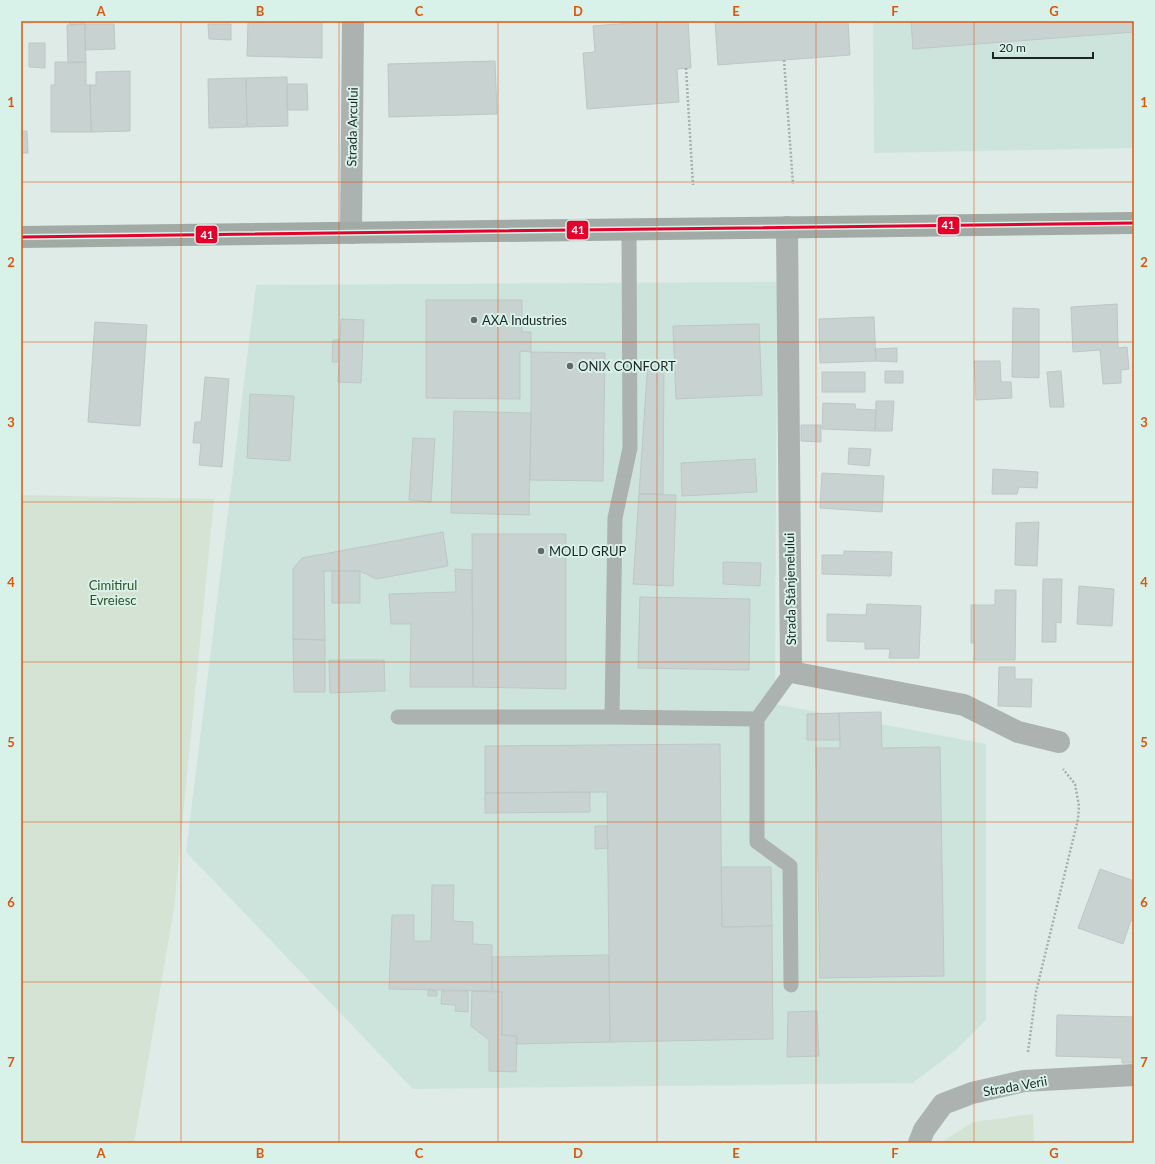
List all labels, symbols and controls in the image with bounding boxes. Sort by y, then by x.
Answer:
text: A [95,3,106,19]
text: B [256,3,265,19]
text: C [415,3,424,19]
text: D [573,3,583,19]
text: E [732,3,740,19]
text: F [891,3,899,19]
text: G [1049,3,1059,19]
scale bar [993,34,1093,60]
text: 20 m [999,40,1026,55]
street label: Strada Arcului [343,87,361,167]
text: 1 [7,94,15,110]
text: 1 [1140,94,1148,110]
line badge: 41 [937,216,960,235]
text: 41 [942,218,954,231]
line badge: 41 [566,220,589,240]
text: 41 [572,223,584,236]
line badge: 41 [195,225,218,244]
text: 41 [201,228,213,241]
text: 2 [7,254,15,270]
text: 2 [1140,254,1148,270]
place label: AXA Industries [482,312,567,328]
marker: AXA Industries [469,315,479,325]
place label: ONIX CONFORT [578,358,676,374]
marker: ONIX CONFORT [565,361,575,371]
text: 3 [7,414,15,430]
text: 3 [1140,414,1148,430]
street label: Strada Stânjenelului [781,533,799,645]
place label: MOLD GRUP [549,543,627,559]
marker: MOLD GRUP [536,546,546,556]
text: 4 [7,574,15,590]
text: 4 [1140,574,1148,590]
park label: Cimitirul Evreiesc [89,577,137,608]
text: 5 [7,734,15,750]
text: 5 [1140,734,1148,750]
text: 6 [7,894,15,910]
text: 6 [1140,894,1148,910]
text: 7 [7,1054,15,1070]
text: 7 [1140,1054,1148,1070]
street label: Strada Verii [982,1072,1048,1100]
text: A [95,1145,106,1161]
text: B [256,1145,265,1161]
text: C [415,1145,424,1161]
text: D [573,1145,583,1161]
text: E [732,1145,740,1161]
text: F [891,1145,899,1161]
text: G [1049,1145,1059,1161]

